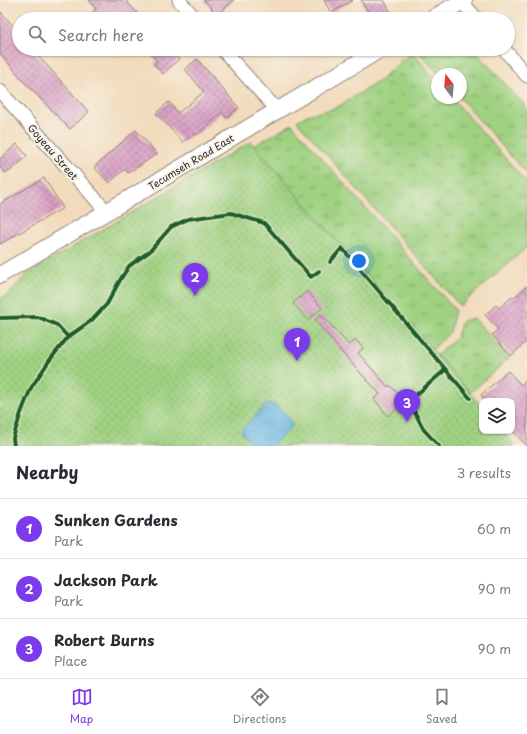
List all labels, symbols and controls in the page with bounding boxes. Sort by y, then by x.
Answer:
search box [12,12,515,56]
icon: search [26,23,48,45]
text: Search here [58,23,144,46]
north arrow [431,68,467,104]
street label: Goyeau Street [24,120,82,184]
street label: Tecumseh Road East [145,130,237,193]
your location [349,251,369,271]
pin: 2 [182,263,208,296]
pin: 1 [284,328,310,361]
pin: 3 [394,389,420,422]
map controls [479,398,515,434]
button: layers [479,398,515,434]
text: Nearby [16,459,78,485]
text: 3 results [457,463,511,482]
text: Sunken Gardens [54,508,178,531]
text: 1 [26,519,32,538]
text: 60 m [477,519,511,538]
text: Park [54,531,83,550]
text: Jackson Park [54,568,158,591]
text: 2 [24,579,34,598]
text: 90 m [478,579,511,598]
text: Park [54,591,83,610]
text: Robert Burns [54,628,154,651]
text: 3 [25,639,33,658]
text: 90 m [478,639,511,658]
text: Place [54,651,87,670]
tab: Map [70,686,93,727]
tab: Directions [233,686,286,727]
tab: Saved [426,686,457,727]

